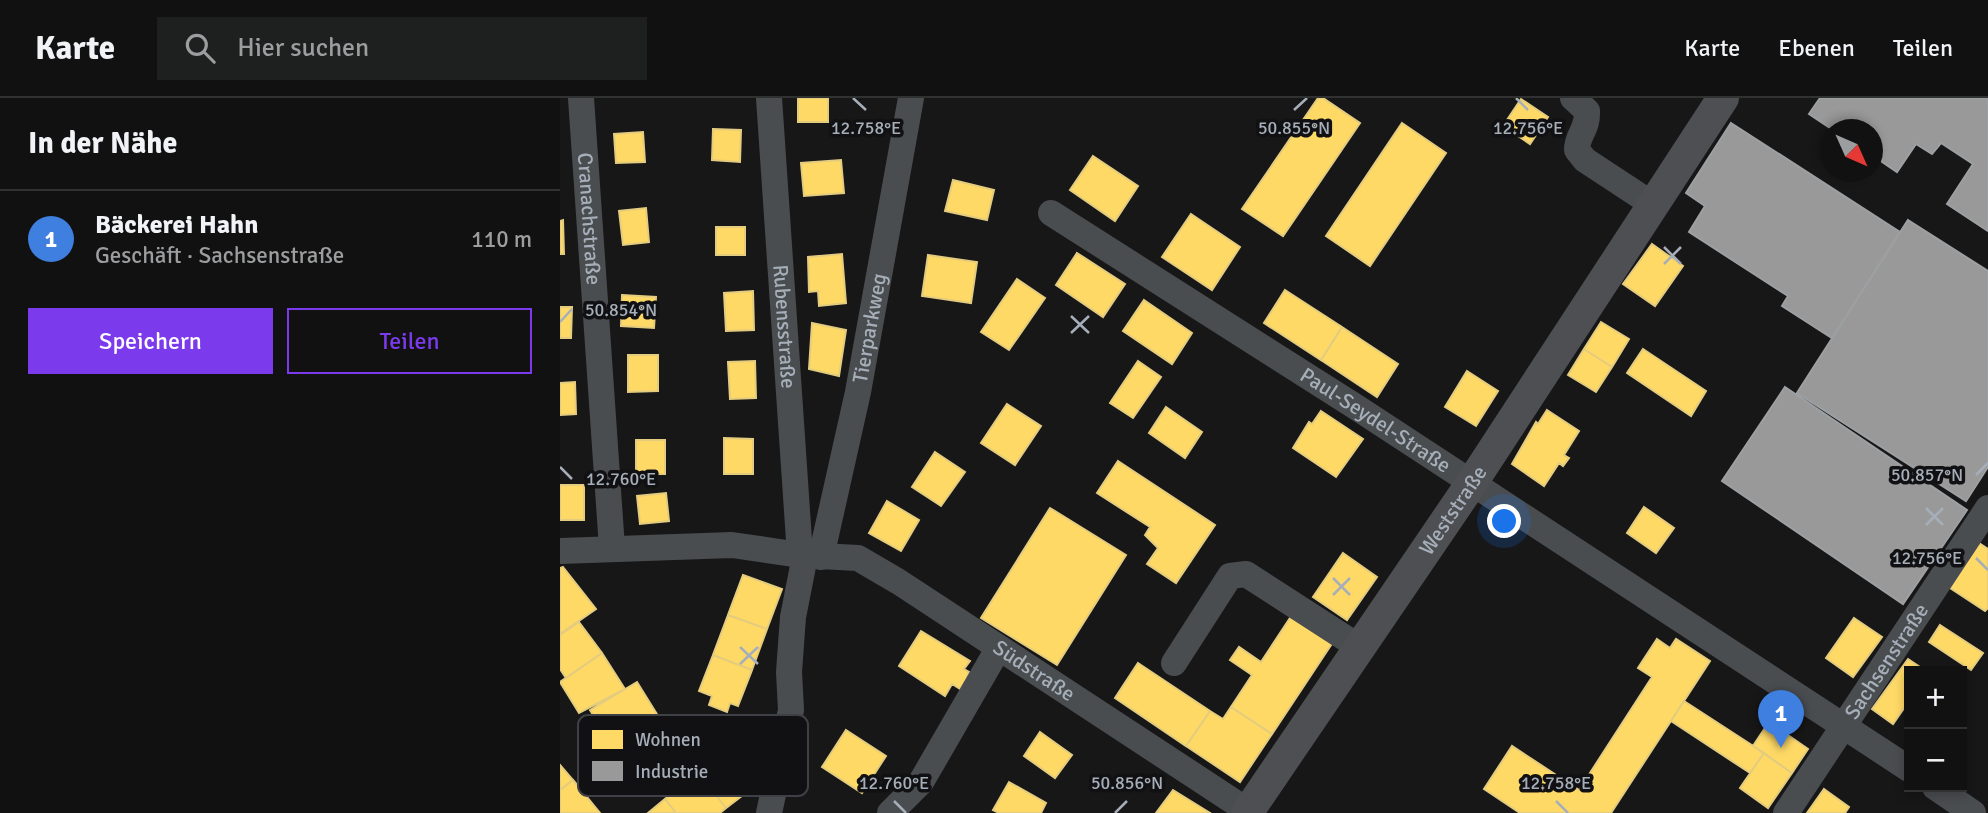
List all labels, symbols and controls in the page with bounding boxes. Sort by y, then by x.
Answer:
search box [157,17,647,80]
text: Karte [35,28,115,69]
icon: search [181,29,219,67]
text: Hier suchen [237,32,369,64]
text: Karte [1684,33,1740,63]
text: Ebenen [1778,33,1855,63]
text: Teilen [1893,33,1953,63]
text: 12.758°E [831,117,901,139]
text: 50.855°N [1258,117,1330,139]
text: 12.756°E [1493,117,1563,139]
north arrow [1820,119,1883,182]
text: In der Nähe [28,125,177,162]
street label: Cranachstraße [572,152,607,286]
text: Bäckerei Hahn [95,209,258,241]
text: 1 [45,225,57,254]
text: 110 m [471,225,532,254]
text: Geschäft · Sachsenstraße [95,241,344,270]
street label: Rubensstraße [767,264,802,389]
street label: Tierparkweg [847,271,892,385]
text: 50.854°N [585,299,657,321]
button: Speichern [28,308,273,374]
button: Teilen [287,308,532,374]
street label: Paul-Seydel-Straße [1295,362,1456,479]
street label: Weststraße [1413,461,1492,560]
text: 50.857°N [1891,464,1963,486]
text: 12.760°E [586,468,656,490]
your location [1487,504,1521,538]
text: 12.756°E [1892,547,1962,569]
street label: Sachsenstraße [1839,599,1934,724]
street label: Südstraße [988,634,1080,707]
map controls [1904,666,1967,792]
button: + [1904,666,1967,729]
pin: 1 [1758,690,1804,748]
legend [578,715,808,796]
text: Wohnen [635,728,701,752]
button: − [1904,729,1967,792]
text: Industrie [635,760,708,784]
text: 12.760°E [859,772,929,794]
text: 50.856°N [1091,772,1163,794]
text: 12.758°E [1521,772,1591,794]

